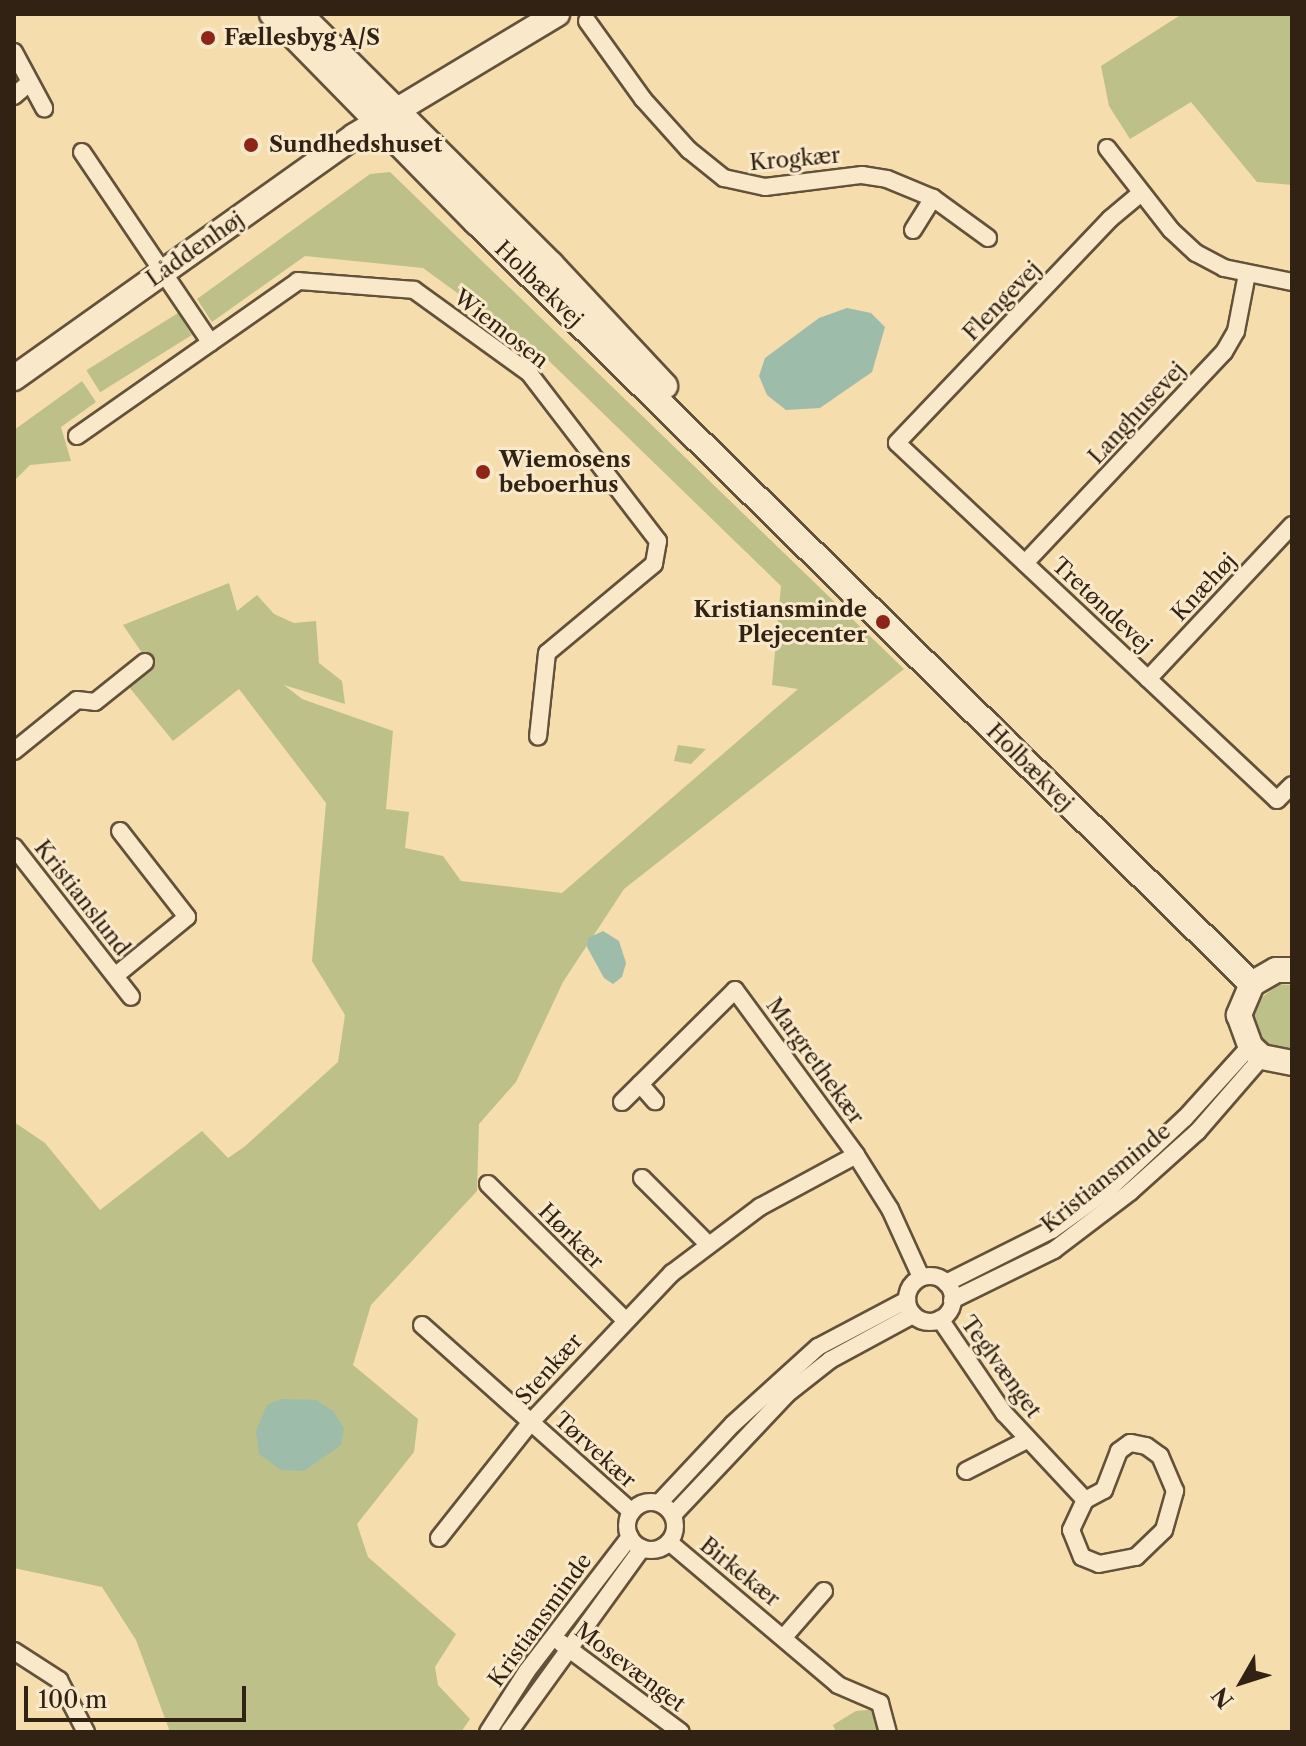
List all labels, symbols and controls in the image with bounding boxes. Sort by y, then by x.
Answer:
place label: Fællesbyg A/S [224,25,381,51]
marker: Fællesbyg A/S [199,29,217,47]
place label: Sundhedshuset [269,132,442,158]
marker: Sundhedshuset [240,134,262,156]
street label: Krogkær [748,142,842,176]
street label: Låddenhøj [141,206,249,292]
street label: Holbækvej [489,236,589,332]
street label: Flengevej [958,256,1046,346]
street label: Wiemosen [448,284,554,374]
street label: Langhusevej [1083,356,1191,470]
place label: Wiemosens beboerhus [499,446,631,498]
marker: Wiemosens beboerhus [474,463,492,481]
street label: Knæhøj [1166,548,1242,626]
street label: Tretøndevej [1047,552,1157,658]
place label: Kristiansminde Plejecenter [693,596,867,648]
marker: Kristiansminde Plejecenter [874,613,892,631]
street label: Holbækvej [981,718,1079,816]
street label: Kristianslund [29,835,135,961]
street label: Margrethekær [760,993,870,1129]
street label: Kristiansminde [1036,1118,1176,1238]
street label: Hørkær [533,1198,609,1274]
street label: Teglvænget [955,1311,1047,1423]
street label: Stenkær [510,1328,588,1410]
street label: Tørvekær [549,1406,641,1494]
street label: Birkekær [695,1532,785,1612]
street label: Kristiansminde [483,1548,597,1692]
street label: Mosevænget [569,1617,691,1717]
north arrow [1202,1642,1282,1722]
scale bar [28,1670,250,1720]
text: N [1206,1681,1239,1713]
text: 100 m [38,1685,107,1714]

